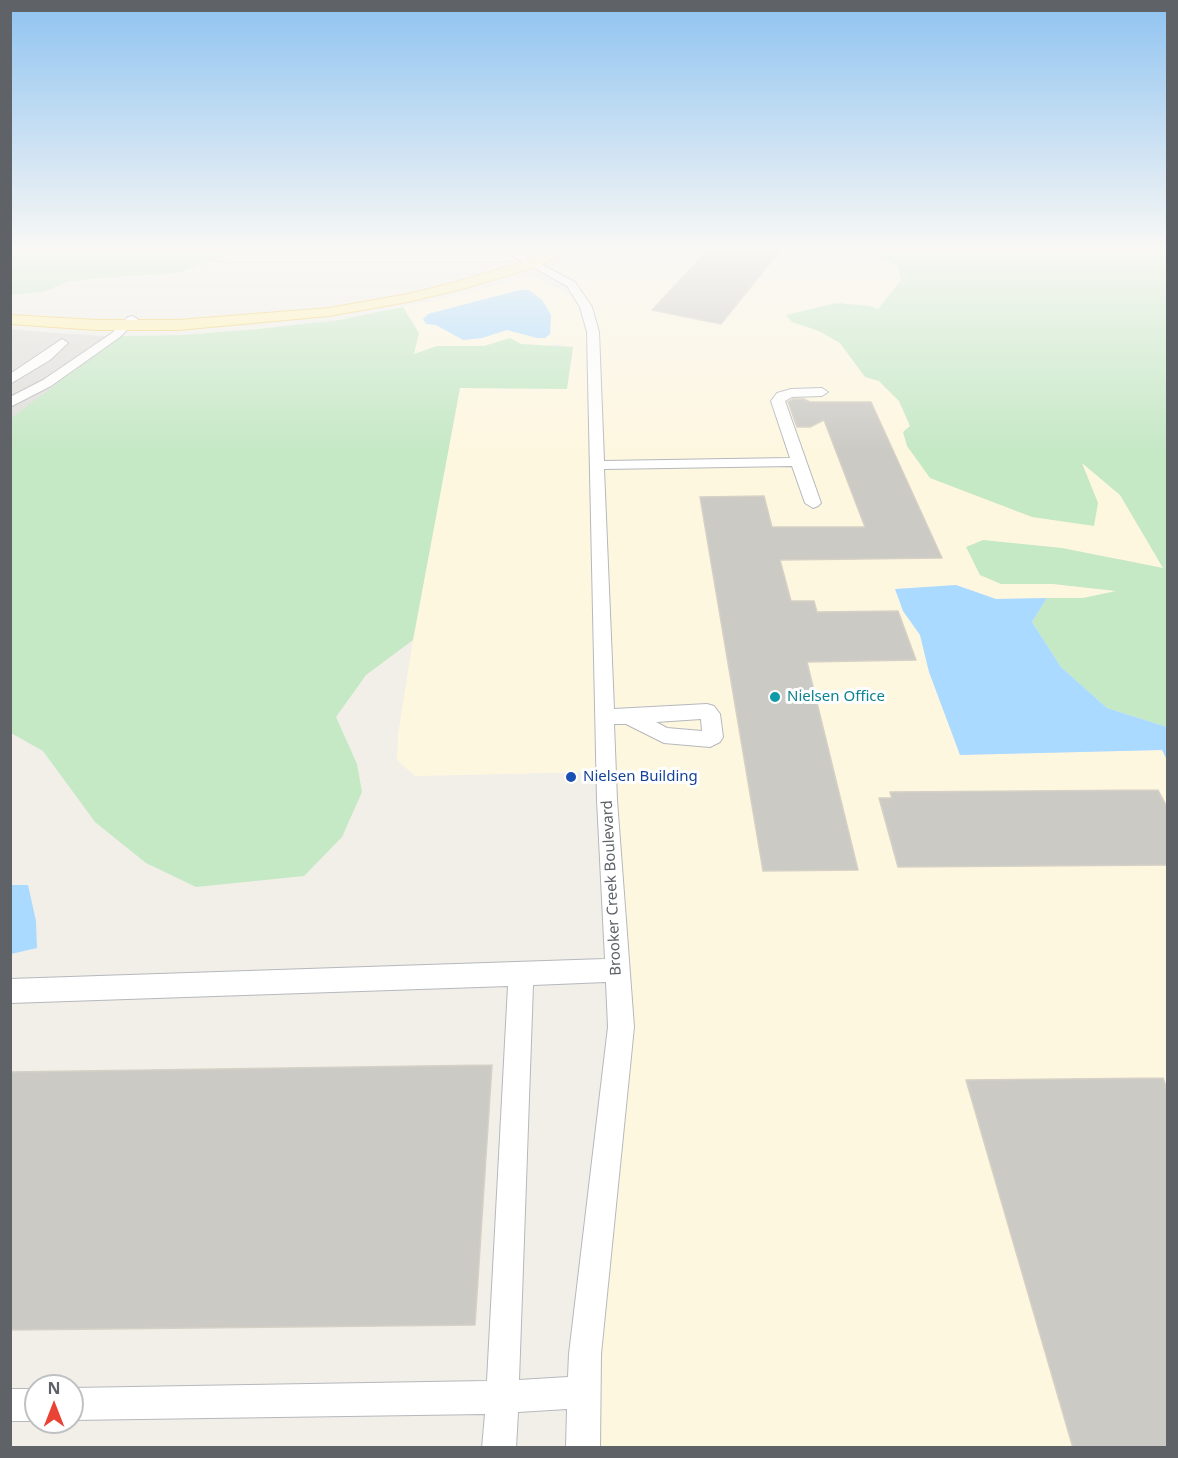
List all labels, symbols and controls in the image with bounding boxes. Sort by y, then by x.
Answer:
place label: Nielsen Office [787,688,885,706]
marker: Nielsen Office [768,690,782,704]
place label: Nielsen Building [583,768,698,786]
marker: Nielsen Building [564,770,578,784]
street label: Brooker Creek Boulevard [598,800,626,976]
north arrow [24,1374,84,1434]
text: N [47,1377,61,1399]

